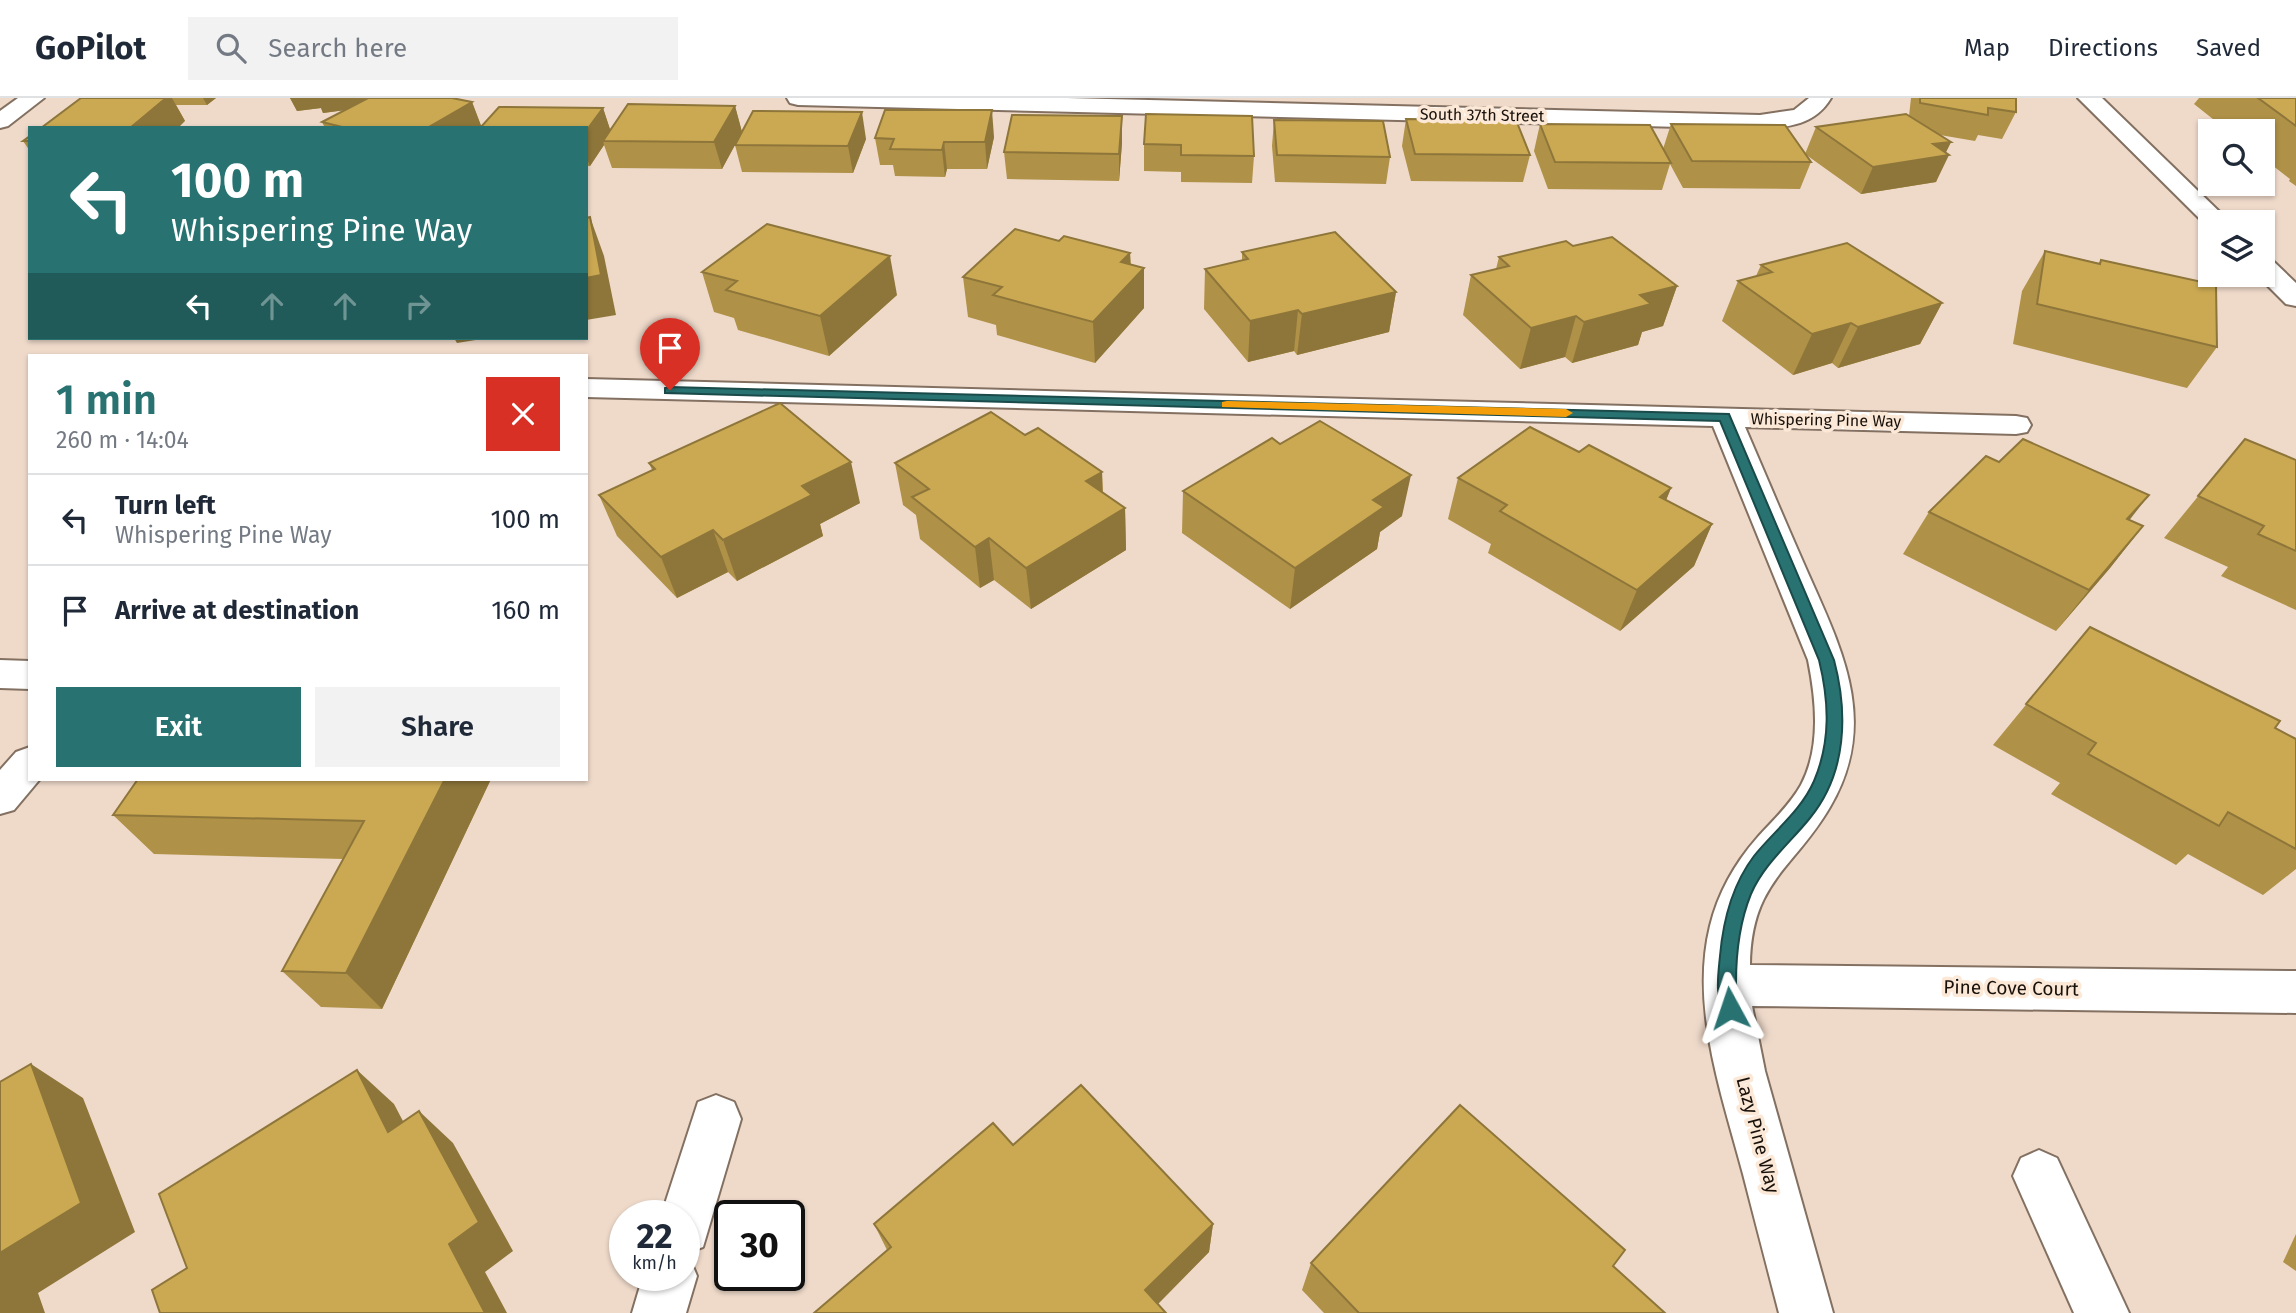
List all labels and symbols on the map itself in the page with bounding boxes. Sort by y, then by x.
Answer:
street label: South 37th Street [1420,104,1545,126]
pin [640,318,700,390]
street label: Whispering Pine Way [1751,409,1902,431]
position arrow [1693,971,1767,1045]
street label: Pine Cove Court [1943,975,2079,1001]
street label: Lazy Pine Way [1731,1074,1785,1196]
speed limit sign: 30 [714,1200,805,1291]

